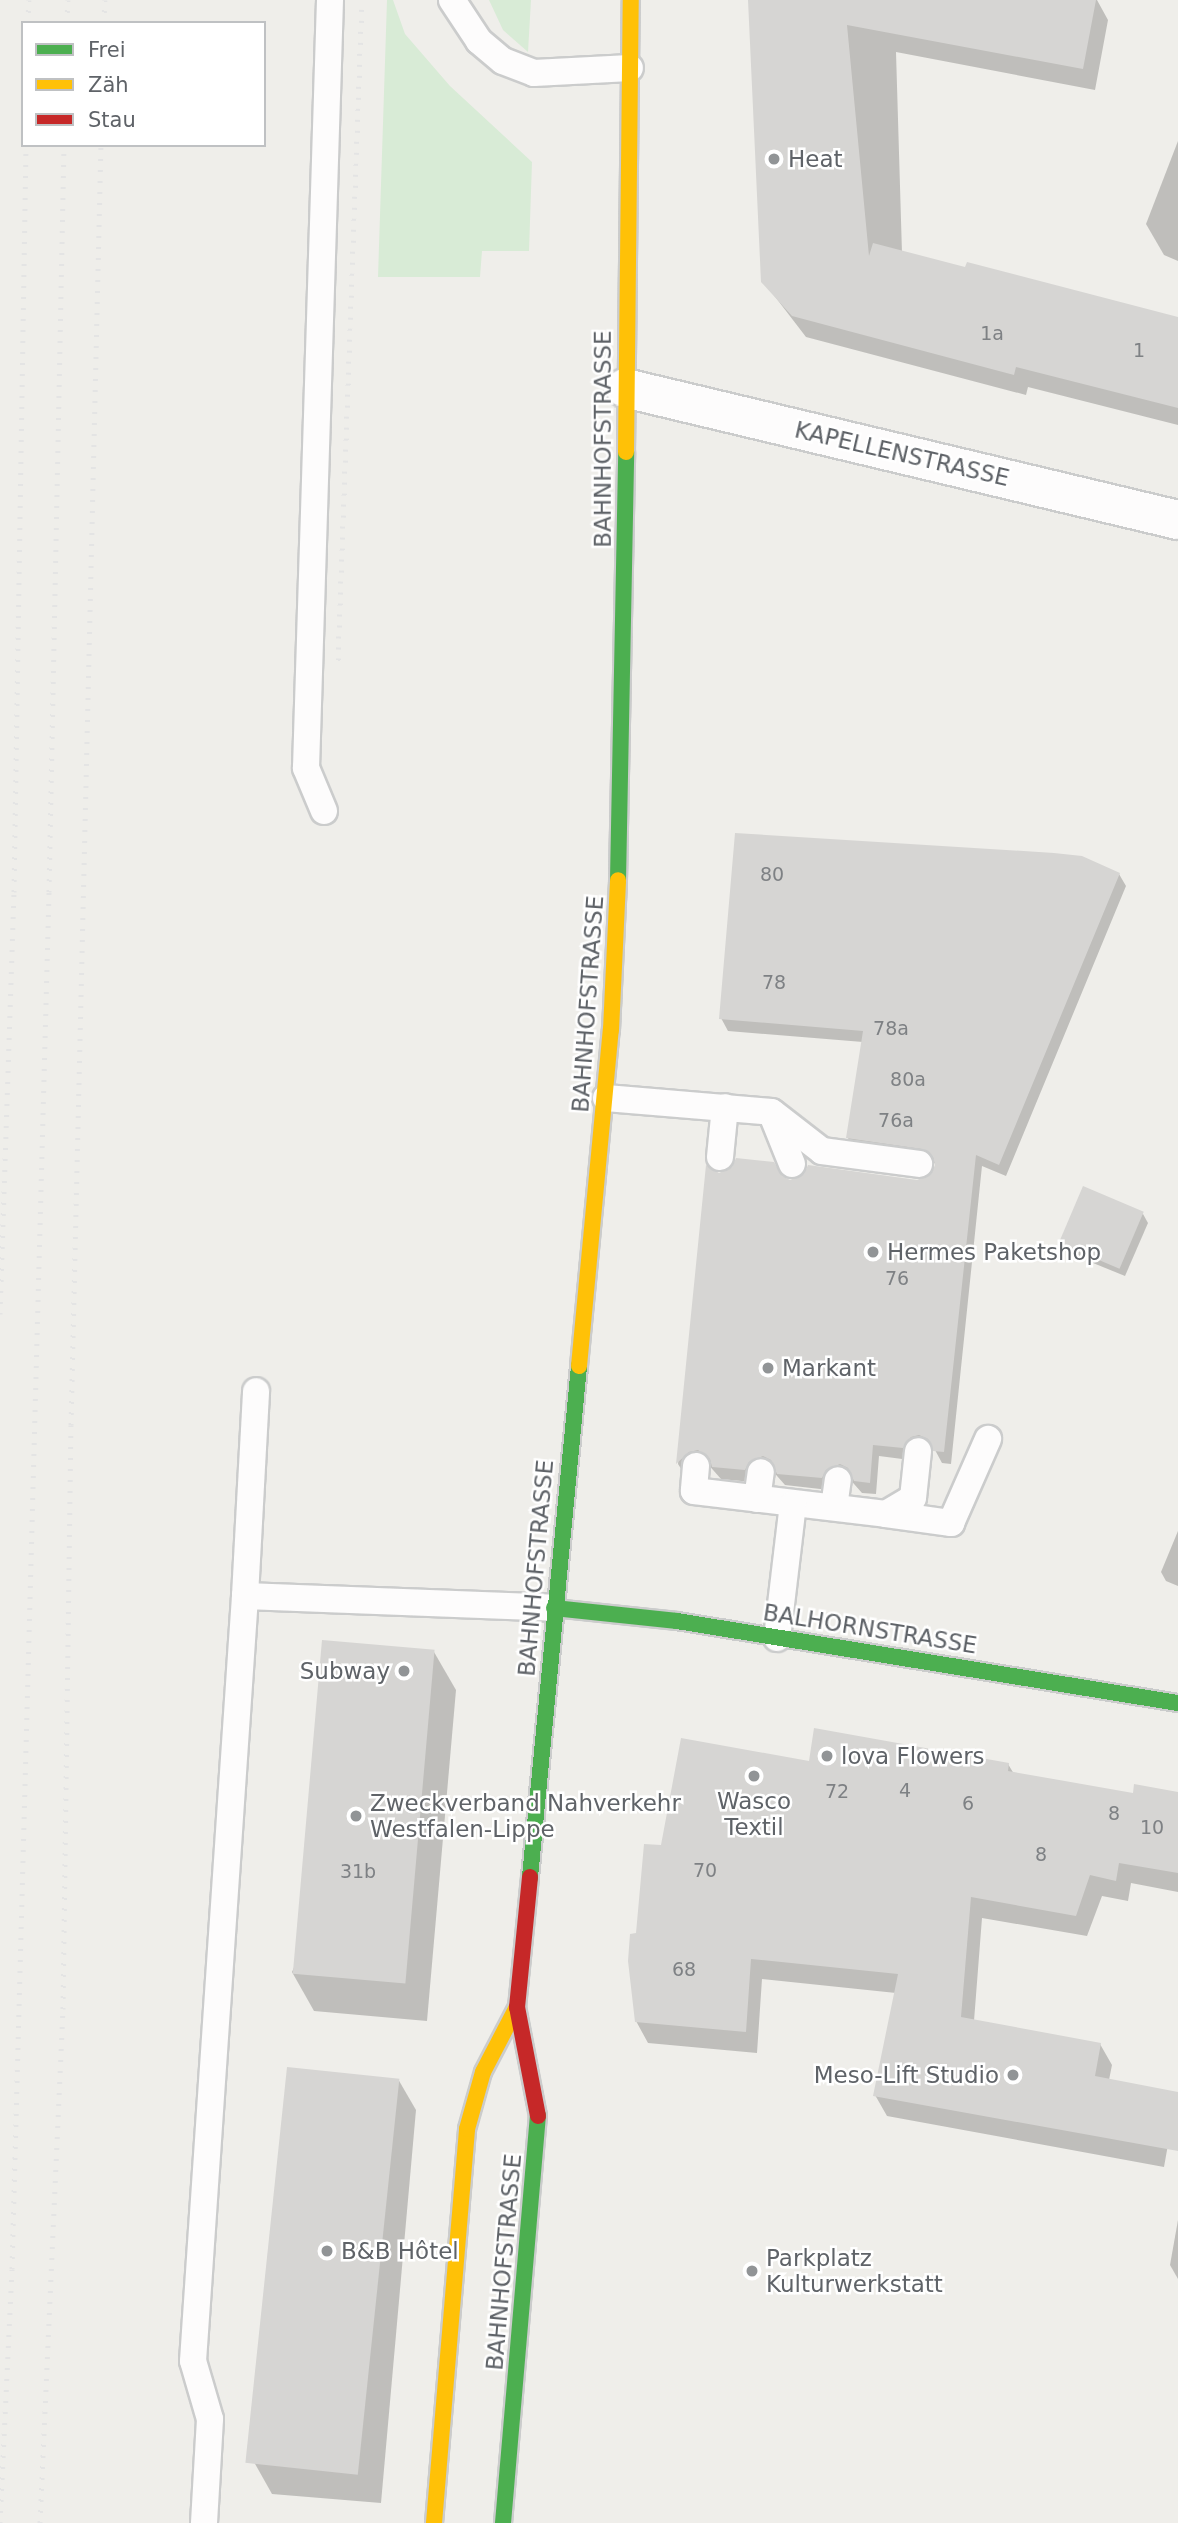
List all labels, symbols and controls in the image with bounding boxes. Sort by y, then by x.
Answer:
legend [21,21,266,147]
text: Frei [88,38,125,62]
text: Zäh [88,73,129,97]
text: Stau [88,108,136,132]
place label: Heat [788,145,843,173]
marker: Heat [766,151,782,167]
house number: 1a [980,323,1004,345]
street label: BAHNHOFSTRASSE [589,330,617,548]
house number: 1 [1133,340,1145,362]
street label: KAPELLENSTRASSE [792,416,1012,492]
house number: 80 [760,864,784,886]
street label: BAHNHOFSTRASSE [567,895,609,1113]
house number: 78 [762,972,786,994]
house number: 78a [873,1018,909,1040]
house number: 80a [890,1069,926,1091]
house number: 76a [878,1110,914,1132]
place label: Hermes Paketshop [887,1238,1101,1266]
marker: Hermes Paketshop [865,1244,881,1260]
house number: 76 [885,1268,909,1290]
place label: Markant [782,1354,876,1382]
marker: Markant [760,1360,776,1376]
street label: BAHNHOFSTRASSE [513,1459,559,1677]
street label: BALHORNSTRASSE [761,1598,979,1660]
place label: Subway [300,1657,390,1685]
marker: Subway [396,1663,412,1679]
place label: lova Flowers [841,1742,985,1770]
marker: lova Flowers [819,1748,835,1764]
marker: Wasco Textil [746,1768,762,1784]
house number: 4 [899,1780,911,1802]
house number: 72 [825,1781,849,1803]
place label: Wasco Textil [717,1787,791,1841]
place label: Zweckverband Nahverkehr Westfalen-Lippe [370,1789,681,1843]
house number: 6 [962,1793,974,1815]
house number: 8 [1108,1803,1120,1825]
marker: Zweckverband Nahverkehr Westfalen-Lippe [348,1808,364,1824]
house number: 10 [1140,1817,1164,1839]
house number: 8 [1035,1844,1047,1866]
house number: 70 [693,1860,717,1882]
house number: 31b [340,1861,376,1883]
house number: 68 [672,1959,696,1981]
place label: Meso-Lift Studio [814,2061,999,2089]
marker: Meso-Lift Studio [1005,2067,1021,2083]
street label: BAHNHOFSTRASSE [481,2153,527,2371]
place label: B&B Hôtel [341,2237,459,2265]
marker: B&B Hôtel [319,2243,335,2259]
place label: Parkplatz Kulturwerkstatt [766,2244,943,2298]
marker: Parkplatz Kulturwerkstatt [744,2263,760,2279]

